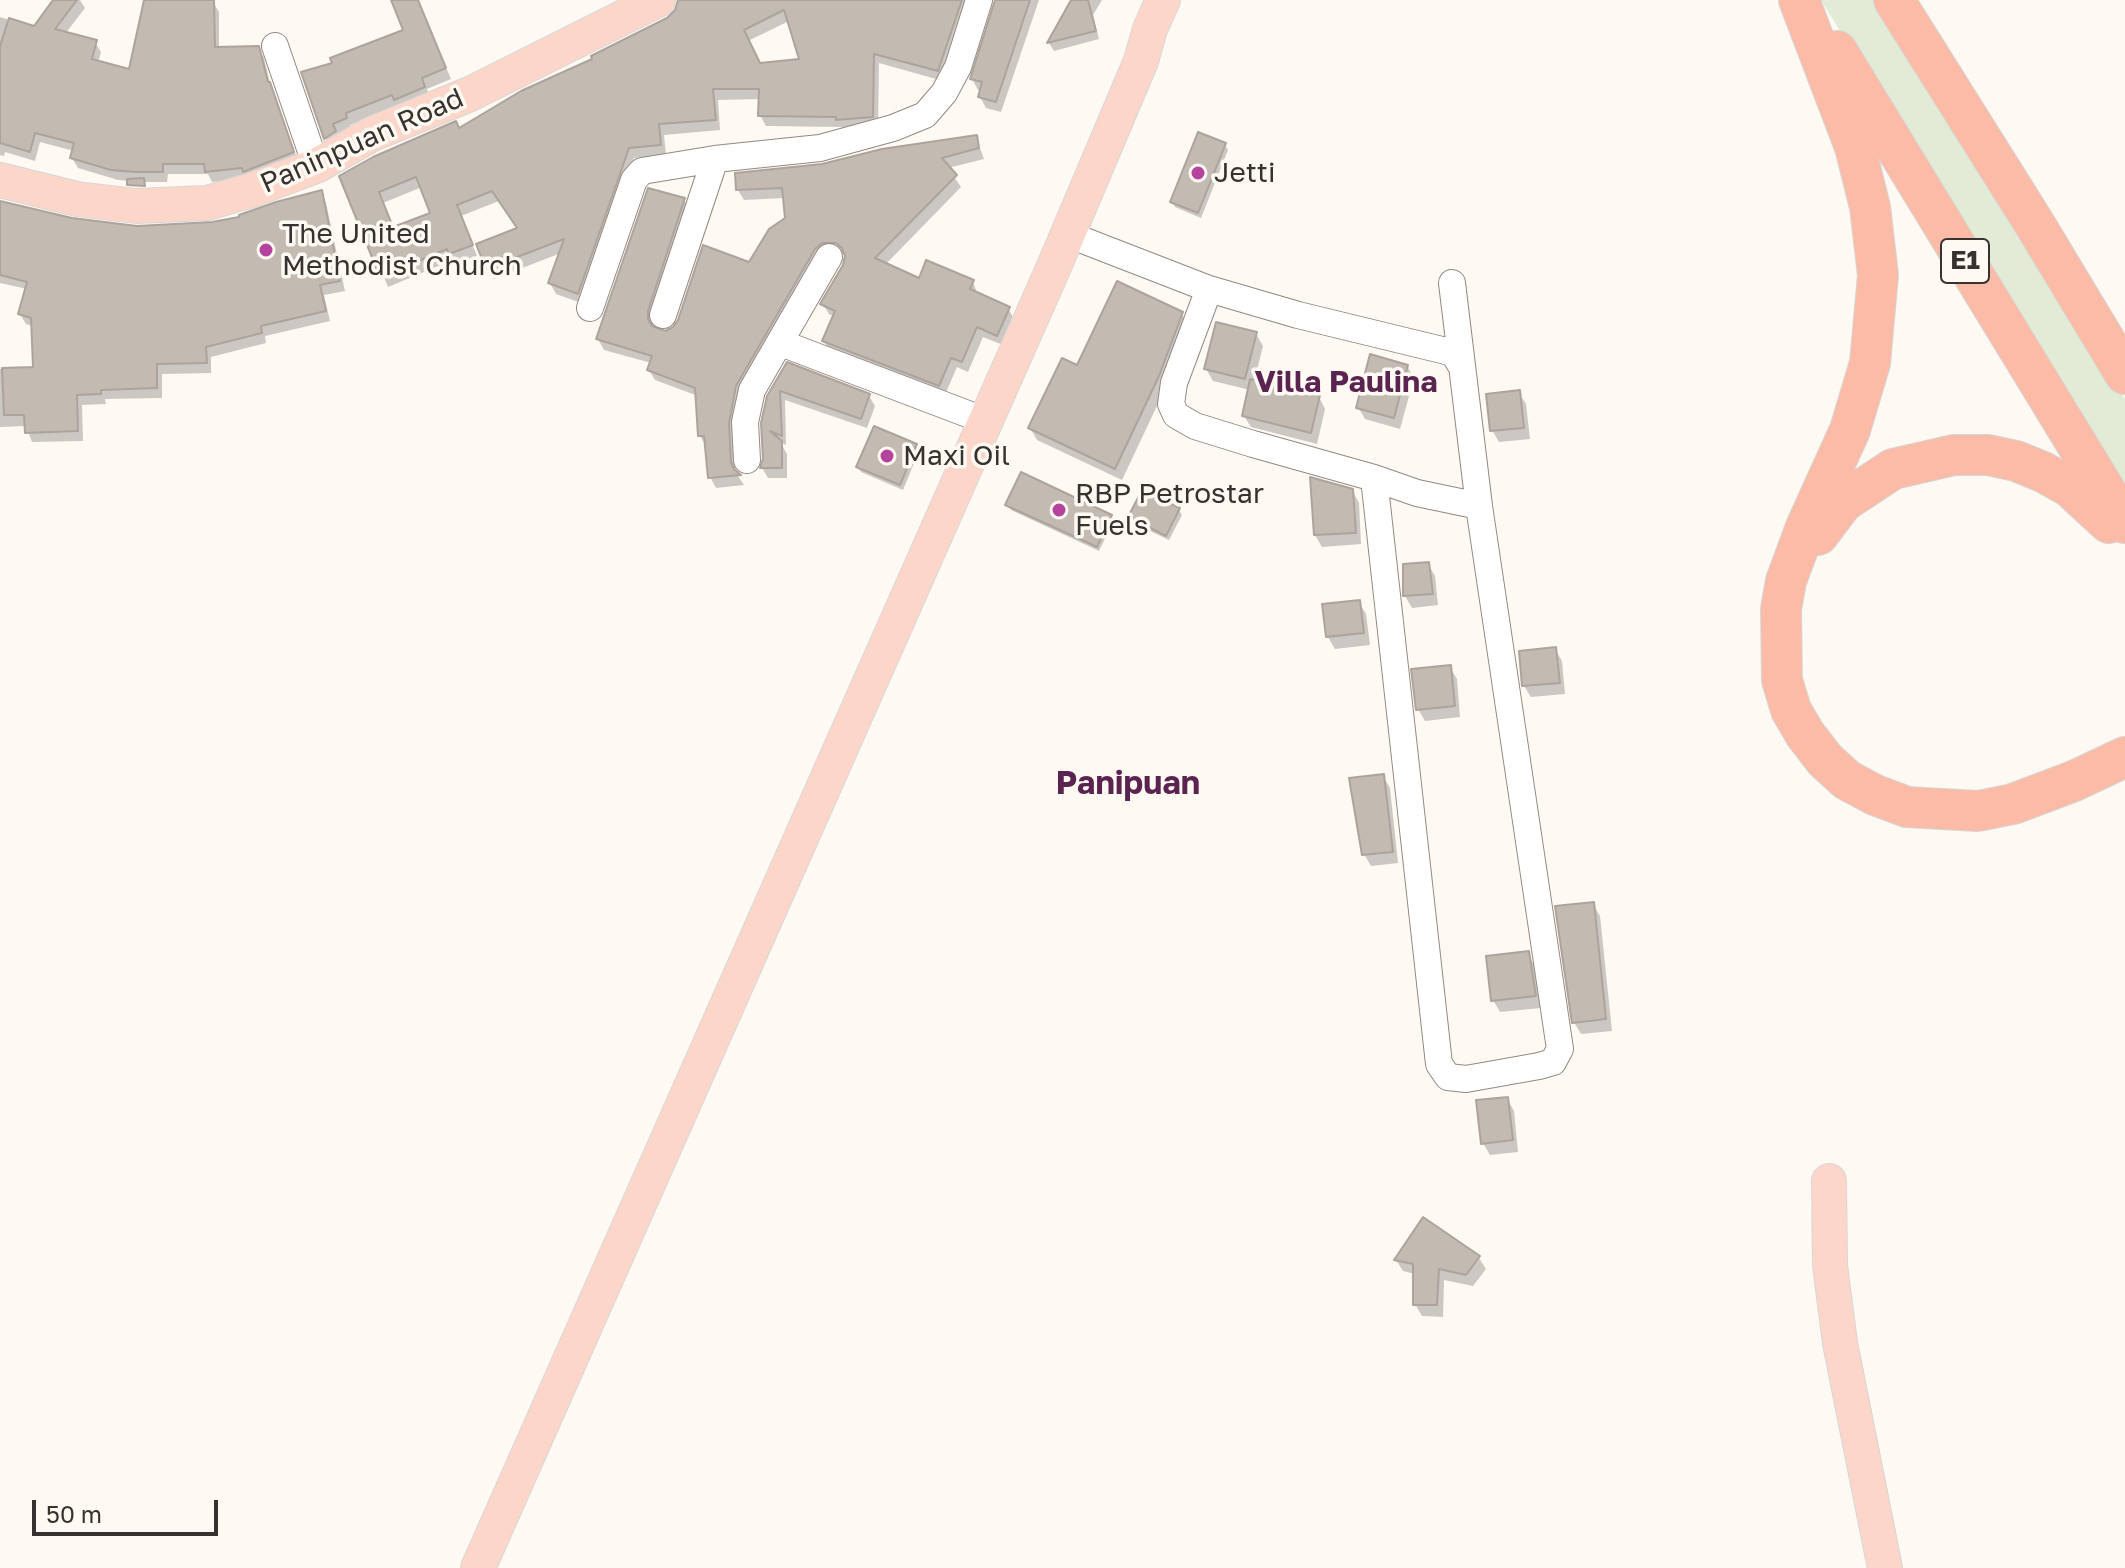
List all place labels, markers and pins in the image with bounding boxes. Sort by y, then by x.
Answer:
place label: Jetti [1214,156,1275,190]
marker: Jetti [1189,164,1207,182]
place label: The United Methodist Church [282,217,522,283]
marker: The United Methodist Church [257,241,275,259]
place label: Maxi Oil [903,439,1010,473]
marker: Maxi Oil [878,447,896,465]
place label: RBP Petrostar Fuels [1075,477,1264,543]
marker: RBP Petrostar Fuels [1050,501,1068,519]

